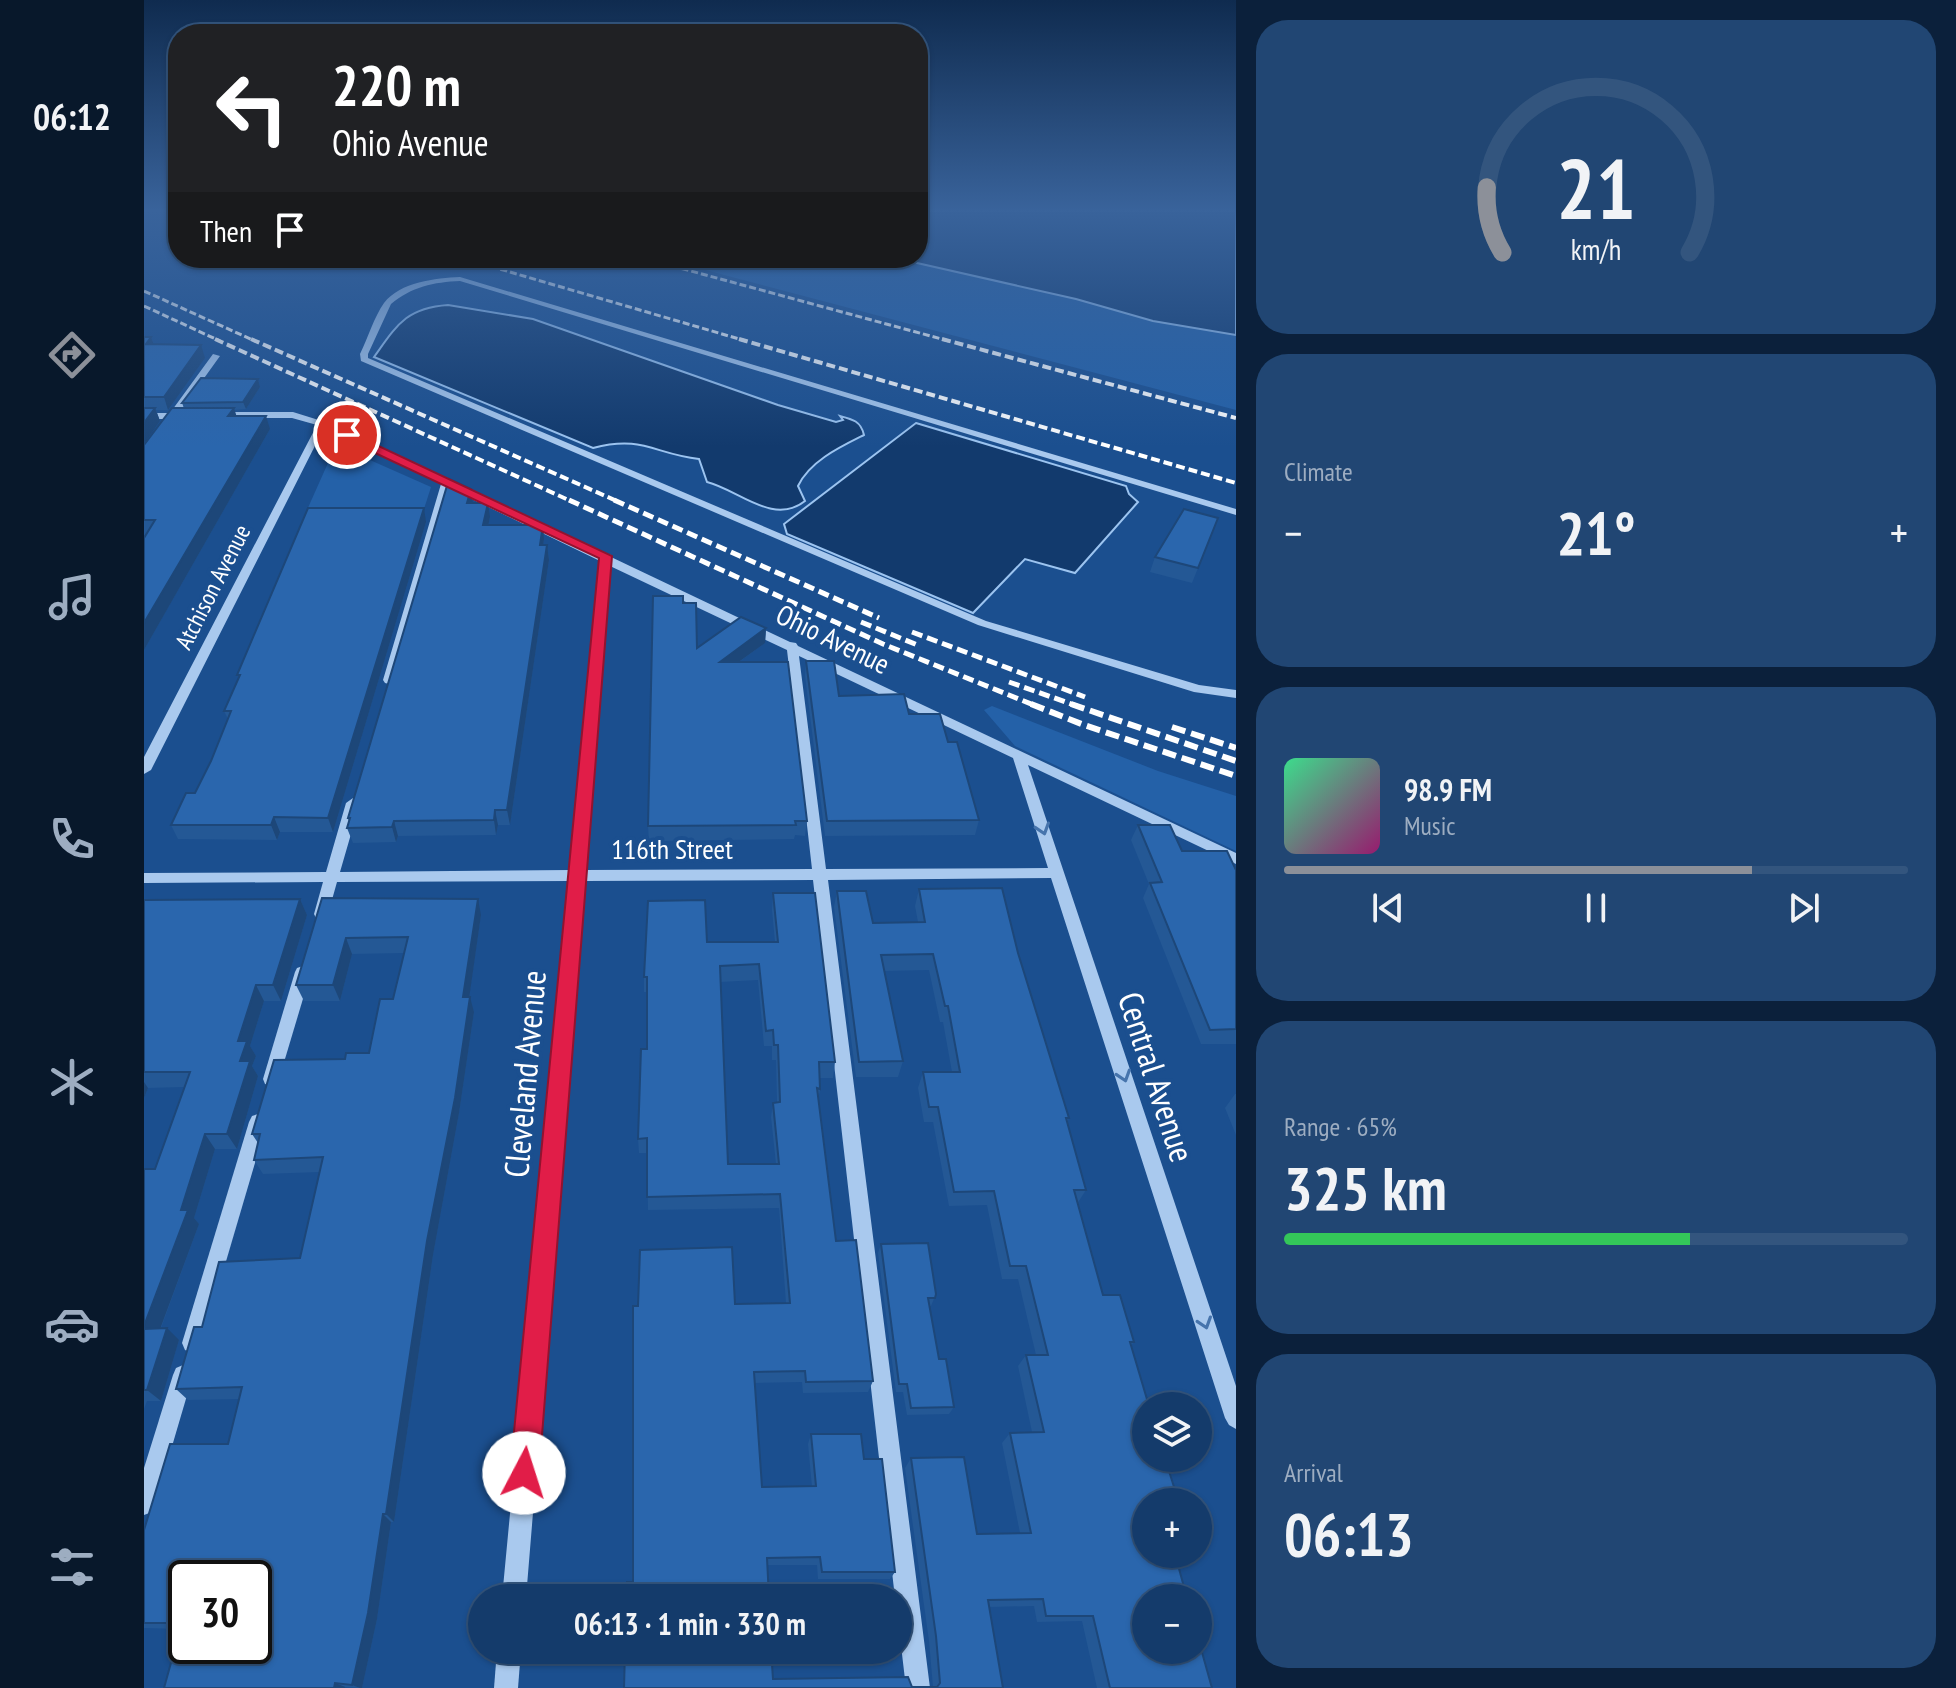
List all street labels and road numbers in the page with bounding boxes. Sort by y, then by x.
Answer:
street label: Atchison Avenue [168,519,257,654]
street label: Ohio Avenue [770,595,896,682]
street label: 116th Street [611,830,733,867]
street label: Cleveland Avenue [493,969,555,1179]
street label: Central Avenue [1109,986,1205,1167]

